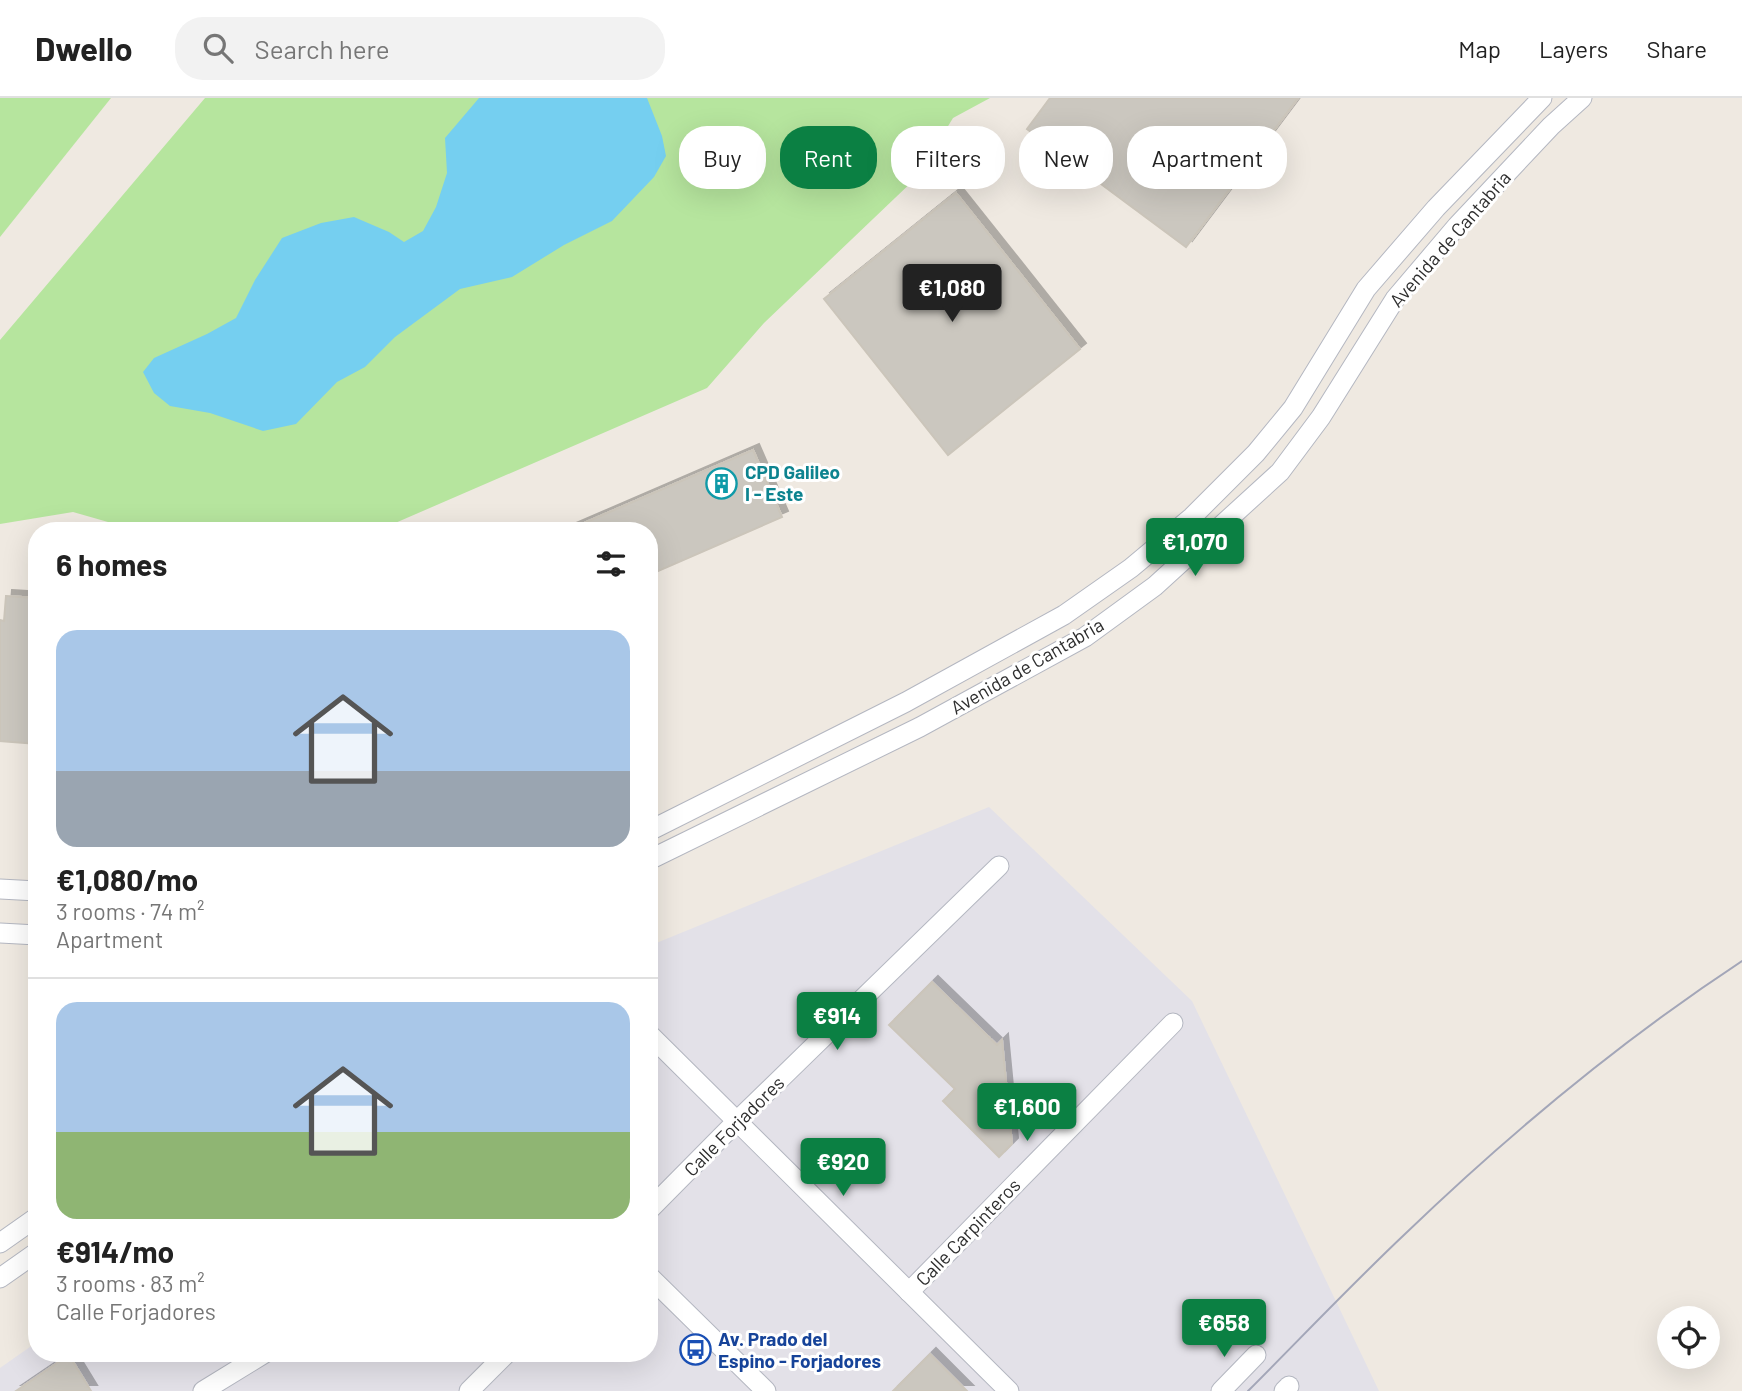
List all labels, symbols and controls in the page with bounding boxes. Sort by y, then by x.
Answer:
search box [175,17,665,80]
text: Dwello [35,28,133,68]
icon: search [199,29,237,67]
text: Search here [255,33,390,64]
text: Map [1458,34,1501,63]
text: Layers [1539,34,1608,63]
text: Share [1646,34,1707,63]
chip: Buy [679,126,766,189]
chip: Rent [780,126,877,189]
chip: Filters [891,126,1005,189]
chip: New [1019,126,1113,189]
chip: Apartment [1127,126,1287,189]
street label: Avenida de Cantabria [1384,166,1515,311]
pin: €1,080 [895,264,1009,324]
text: €1,080 [919,273,985,301]
place label: CPD Galileo I - Este [745,460,840,505]
building icon: CPD Galileo I - Este [705,466,739,500]
pin: €1,070 [1138,518,1252,578]
text: €1,070 [1162,527,1228,555]
icon: filters [592,545,630,583]
text: 6 homes [56,546,167,582]
street label: Avenida de Cantabria [946,612,1107,719]
icon: home [280,676,406,802]
text: €1,080/mo [56,861,198,897]
text: 3 rooms · 74 m² [56,897,205,925]
text: Apartment [56,925,163,953]
pin: €914 [796,992,878,1052]
text: €914 [813,1001,861,1029]
icon: home [280,1048,406,1174]
street label: Calle Forjadores [679,1071,788,1180]
pin: €1,600 [970,1084,1084,1143]
text: €1,600 [993,1092,1061,1120]
pin: €920 [802,1138,884,1198]
text: €920 [817,1147,869,1175]
street label: Calle Carpinteros [911,1173,1025,1290]
text: €914/mo [56,1233,174,1269]
text: 3 rooms · 83 m² [56,1269,205,1297]
text: Calle Forjadores [56,1297,216,1325]
pin: €658 [1183,1300,1265,1359]
map controls [1657,1306,1720,1369]
button: locate [1657,1306,1720,1369]
text: €658 [1198,1308,1250,1336]
place label: Av. Prado del Espino - Forjadores [718,1327,881,1372]
bus stop icon: Av. Prado del Espino - Forjadores [678,1333,712,1367]

